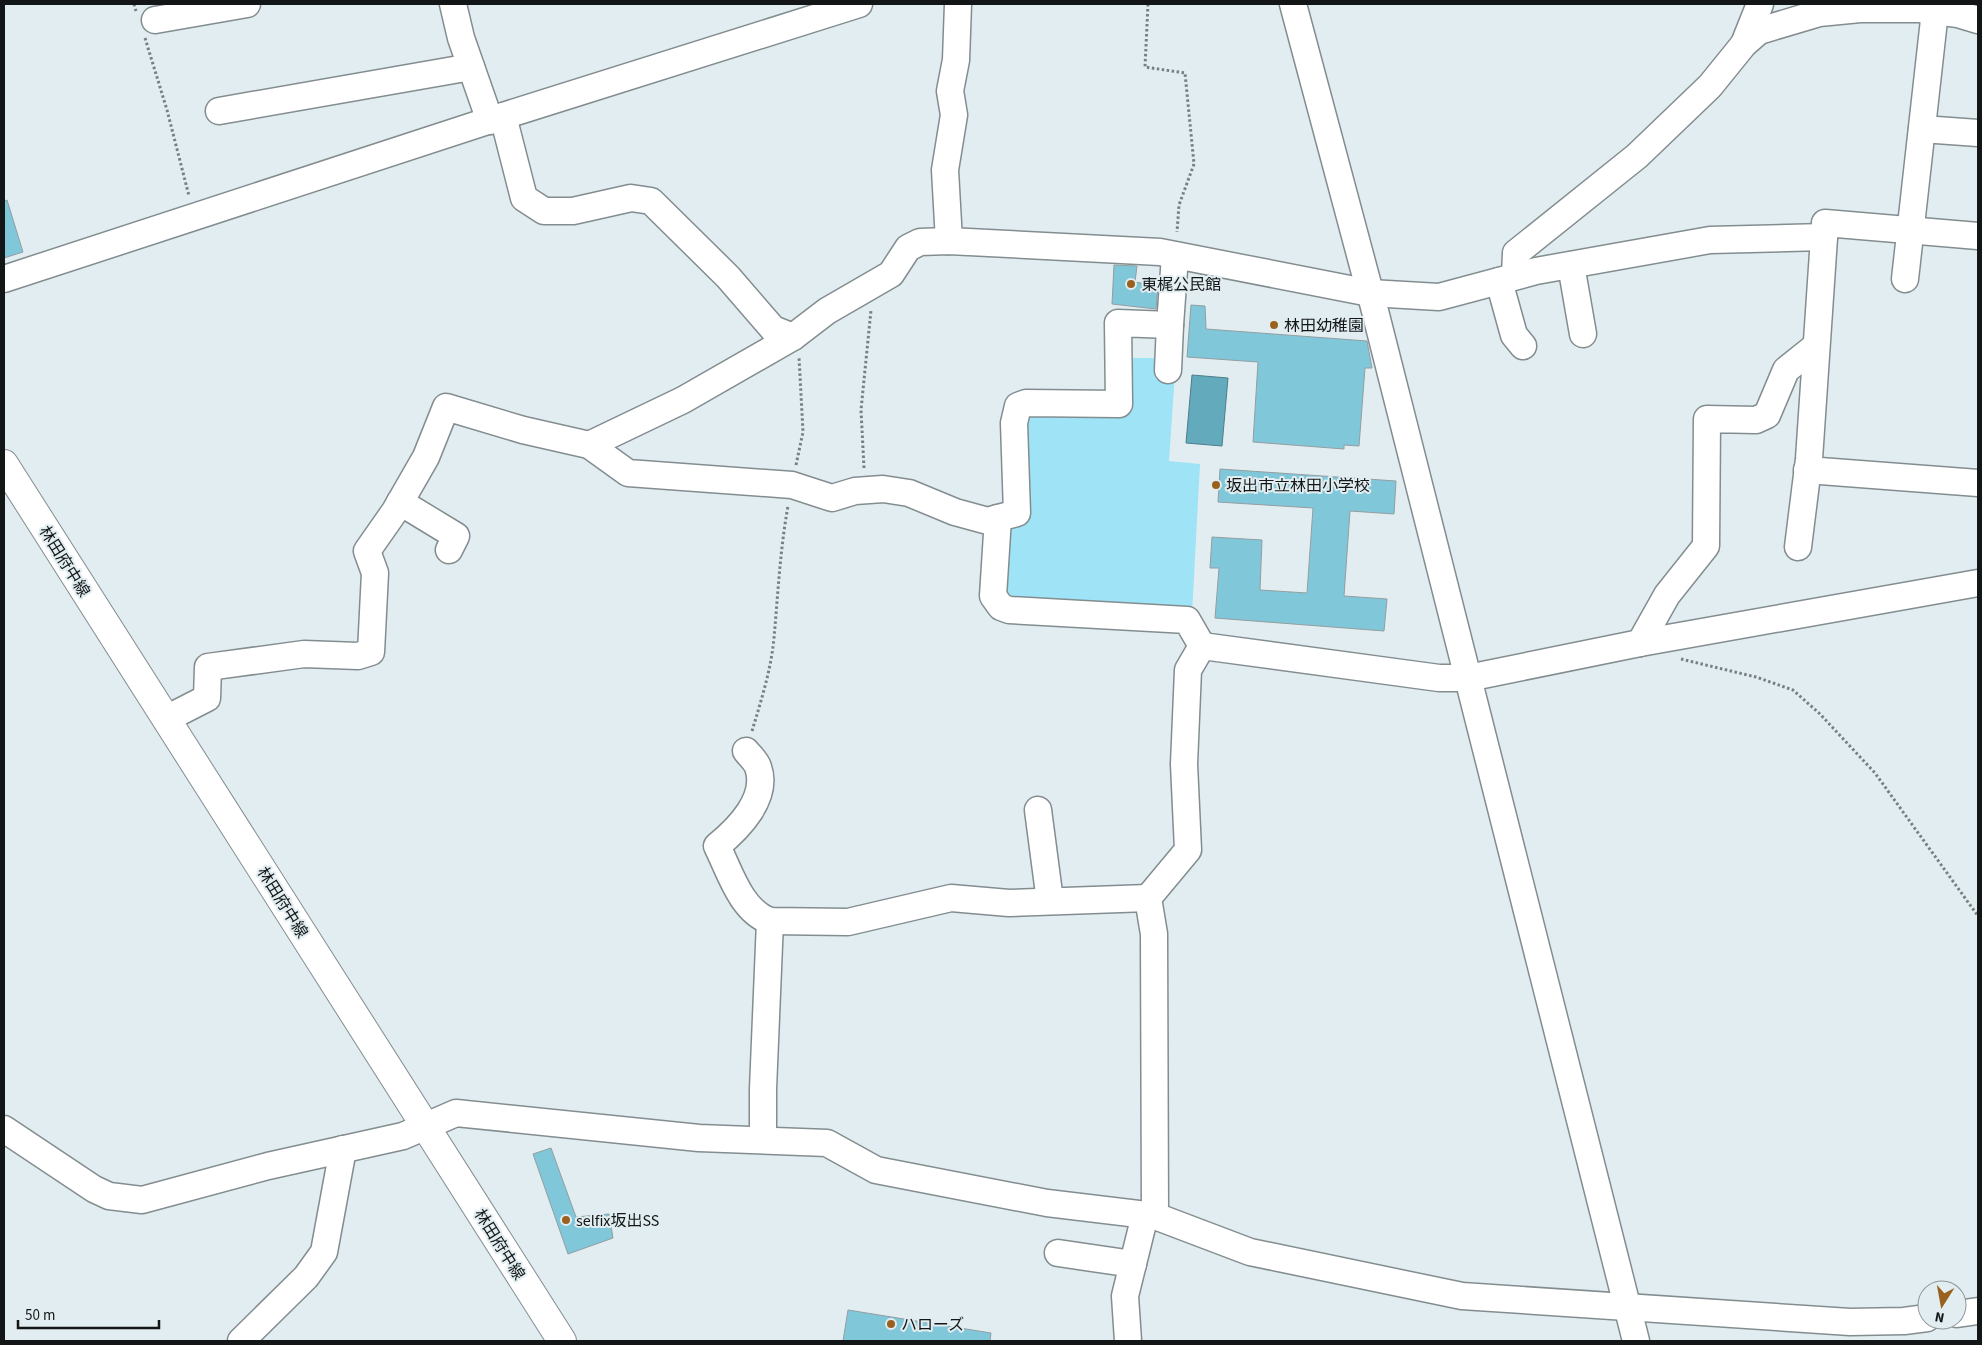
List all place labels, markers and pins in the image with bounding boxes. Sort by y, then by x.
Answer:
place label: 東梶公民館 [1141,274,1221,296]
marker: 東梶公民館 [1125,278,1137,290]
place label: 林田幼稚園 [1284,315,1364,337]
marker: 林田幼稚園 [1268,319,1280,331]
place label: 坂出市立林田小学校 [1226,475,1370,497]
marker: 坂出市立林田小学校 [1210,479,1222,491]
place label: selfix坂出SS [576,1210,659,1232]
marker: selfix坂出SS [560,1214,572,1226]
place label: ハローズ [901,1314,964,1336]
marker: ハローズ [885,1318,897,1330]

